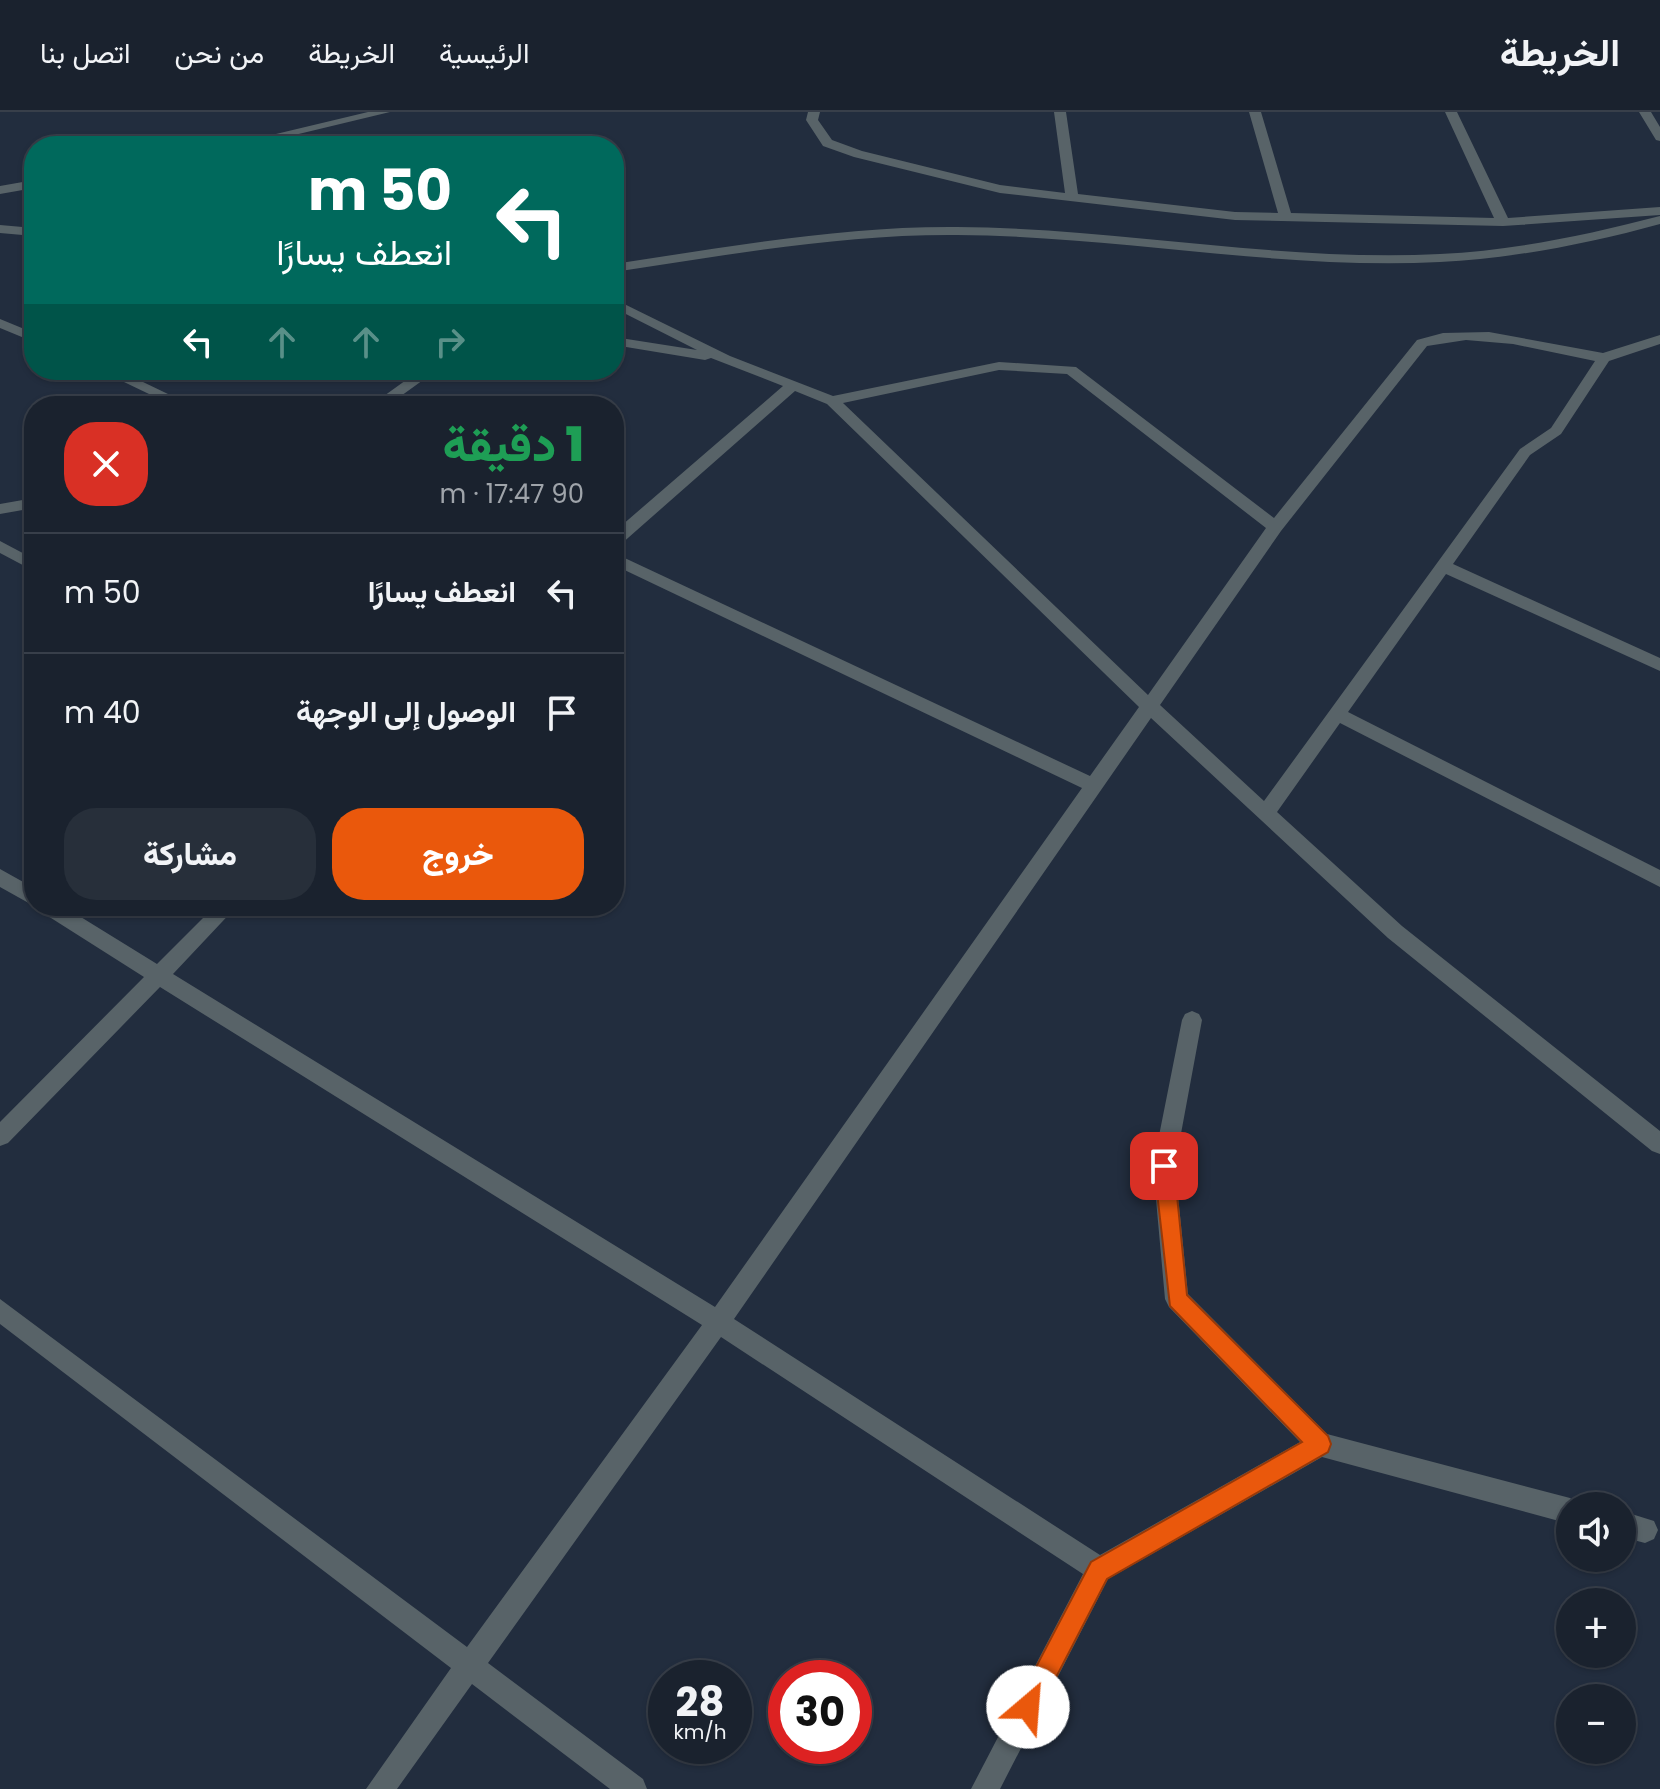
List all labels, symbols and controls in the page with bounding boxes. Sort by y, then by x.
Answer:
text: الخريطة [1500,26,1620,79]
text: اتصل بنا [40,34,130,73]
text: من نحن [174,34,264,73]
text: الخريطة [308,34,395,73]
text: الرئيسية [439,34,529,73]
text: 50 m [308,151,452,230]
icon: left [480,168,584,272]
text: انعطف يسارًا [276,227,452,278]
icon: left [176,320,220,364]
icon: ahead [260,320,304,364]
icon: ahead [344,320,388,364]
icon: right [428,320,472,364]
text: 1 دقيقة [443,411,584,478]
button: close [64,422,148,506]
text: 90 m · 17:47 [440,476,584,512]
text: انعطف يسارًا [368,570,516,613]
text: 50 m [64,571,141,614]
icon: left [540,571,584,615]
text: الوصول إلى الوجهة [296,690,516,733]
text: 40 m [64,691,141,734]
icon: arrive [540,691,584,735]
button: مشاركة [64,808,316,900]
button: خروج [332,808,584,900]
pin [1130,1132,1198,1200]
icon: arrive [1142,1144,1186,1188]
map controls [1556,1492,1636,1764]
button: sound [1556,1492,1636,1572]
button: + [1556,1588,1636,1668]
speed limit sign: 30 [768,1660,872,1764]
position arrow [986,1665,1070,1749]
text: 28 [676,1674,724,1730]
button: − [1556,1684,1636,1764]
text: km/h [673,1718,727,1746]

